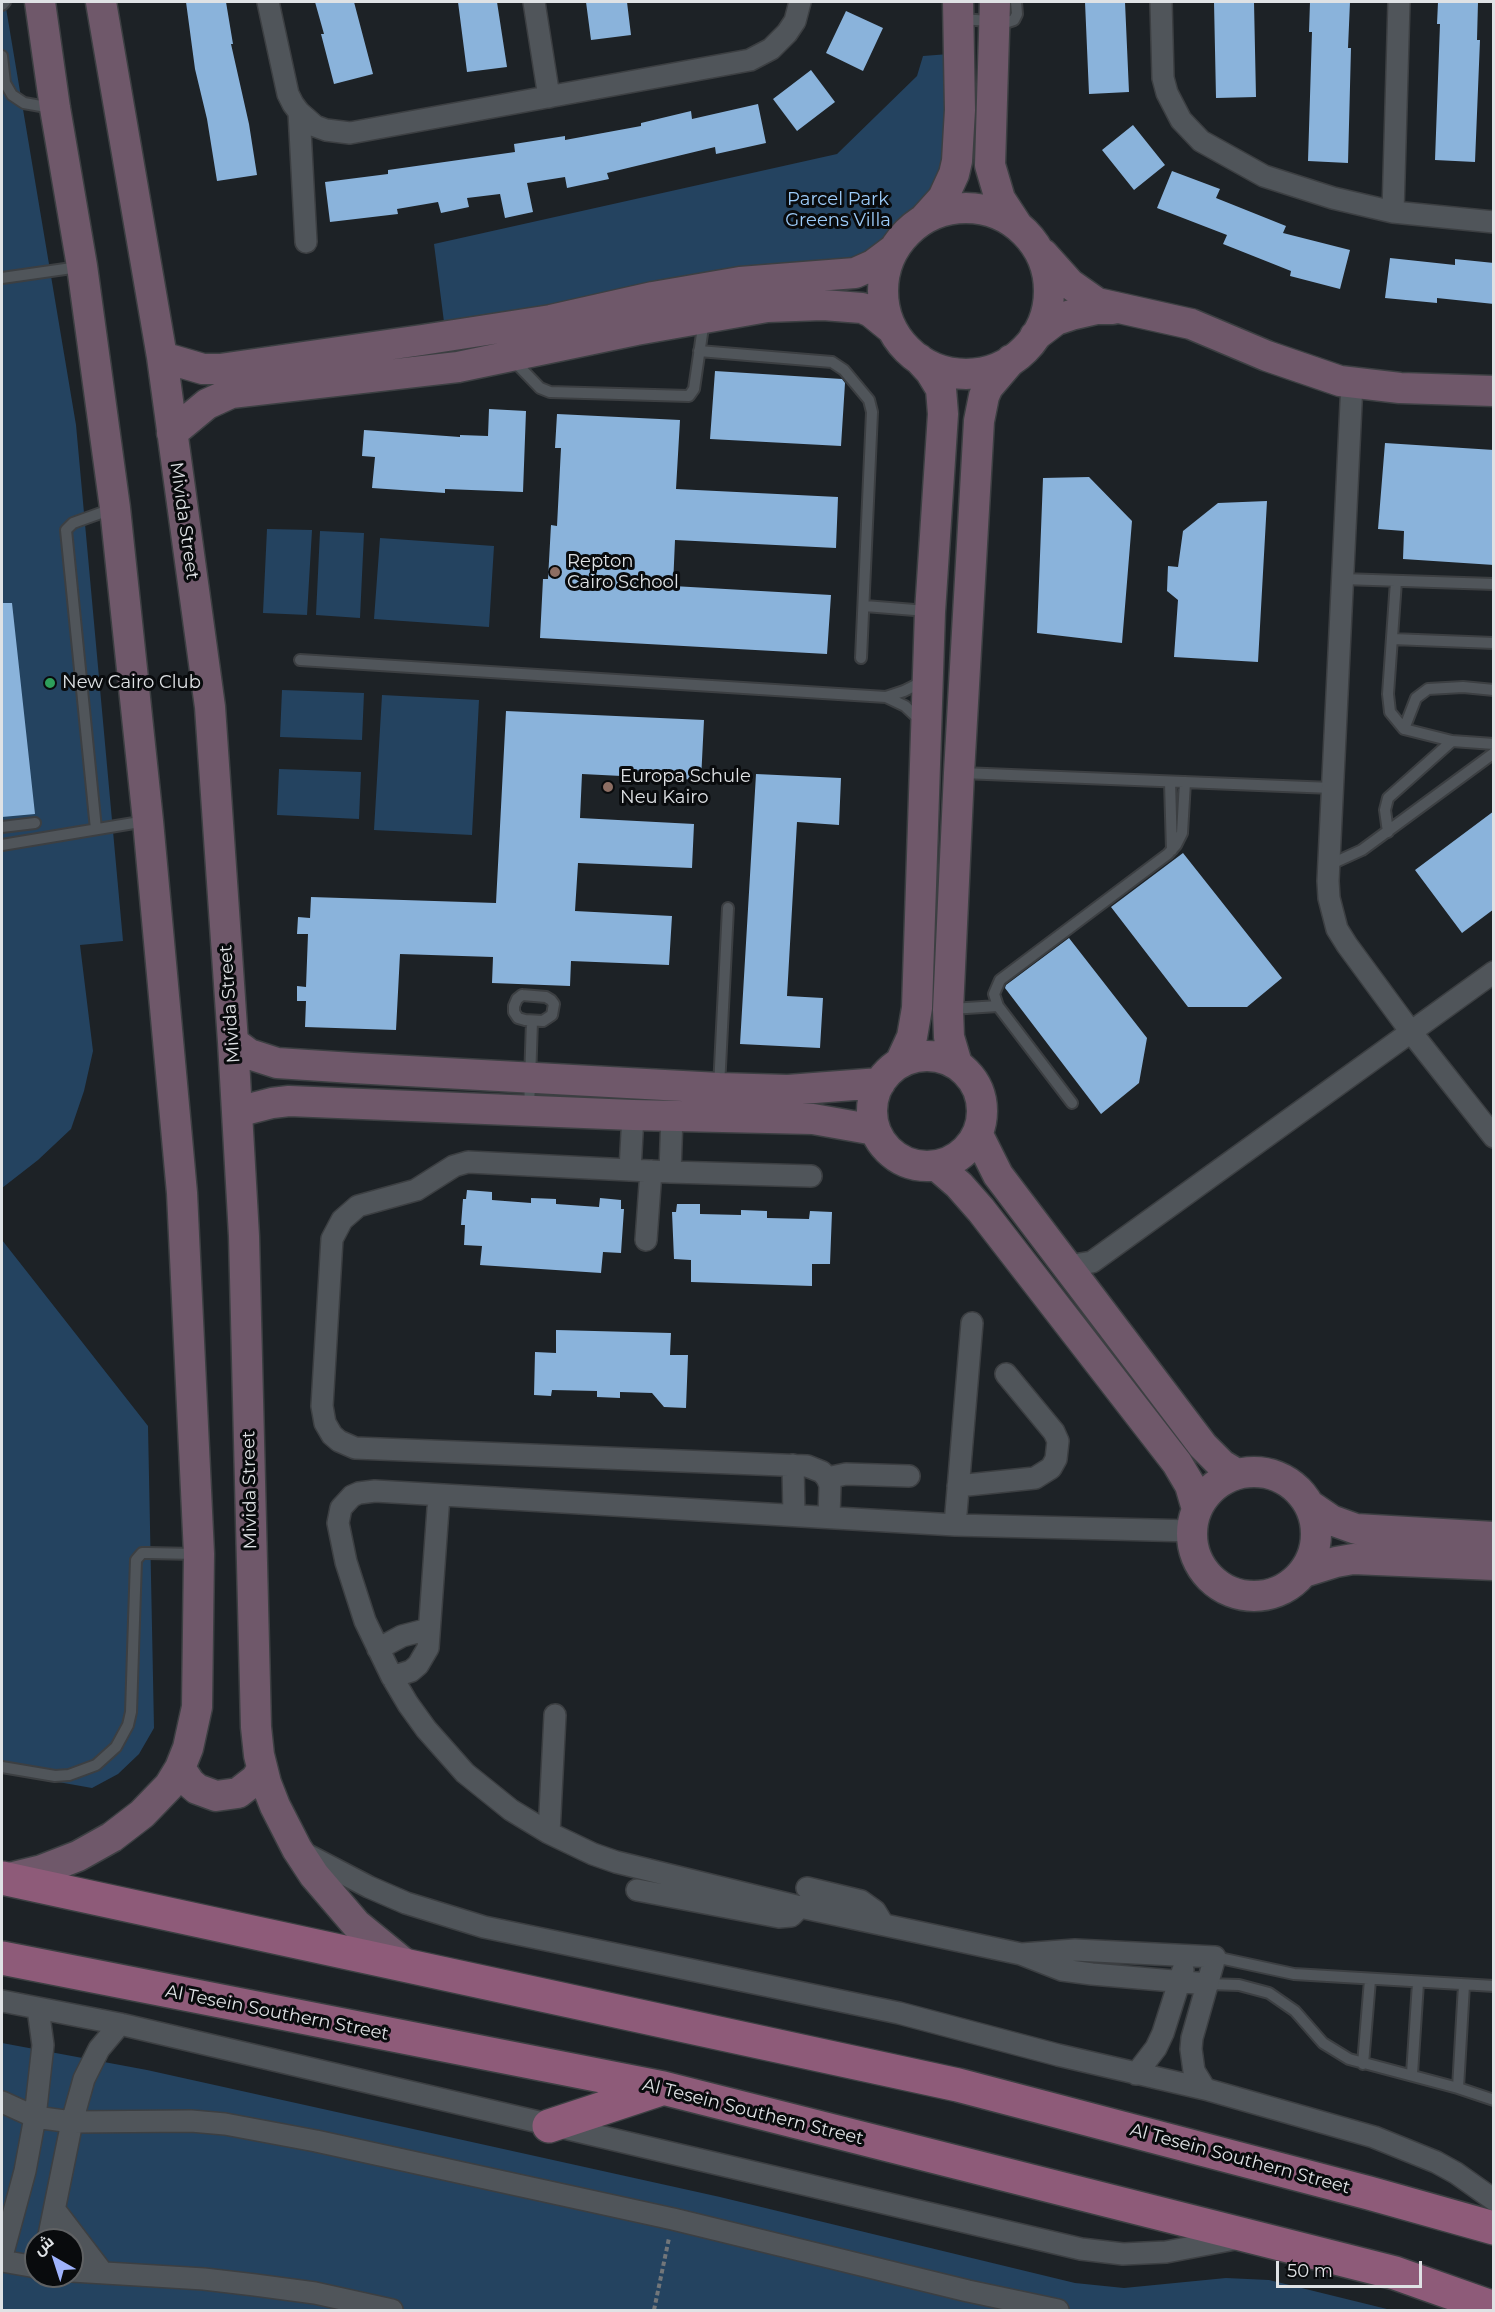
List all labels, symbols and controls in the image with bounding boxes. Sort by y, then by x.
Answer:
park label: Parcel Park Greens Villa [785,189,891,232]
street label: Mivida Street [165,461,203,581]
place label: Repton Cairo School [567,551,679,594]
marker: Repton Cairo School [548,565,562,579]
place label: New Cairo Club [62,672,201,694]
marker: New Cairo Club [43,676,57,690]
place label: Europa Schule Neu Kairo [620,766,751,808]
marker: Europa Schule Neu Kairo [601,780,615,794]
street label: Mivida Street [215,944,245,1064]
street label: Mivida Street [238,1431,262,1549]
street label: Al Tesein Southern Street [163,1981,391,2045]
street label: Al Tesein Southern Street [640,2074,866,2150]
street label: Al Tesein Southern Street [1127,2119,1353,2199]
north arrow [24,2228,84,2288]
text: ش [30,2231,58,2259]
scale bar [1279,2249,1424,2287]
text: 50 m [1287,2260,1333,2282]

